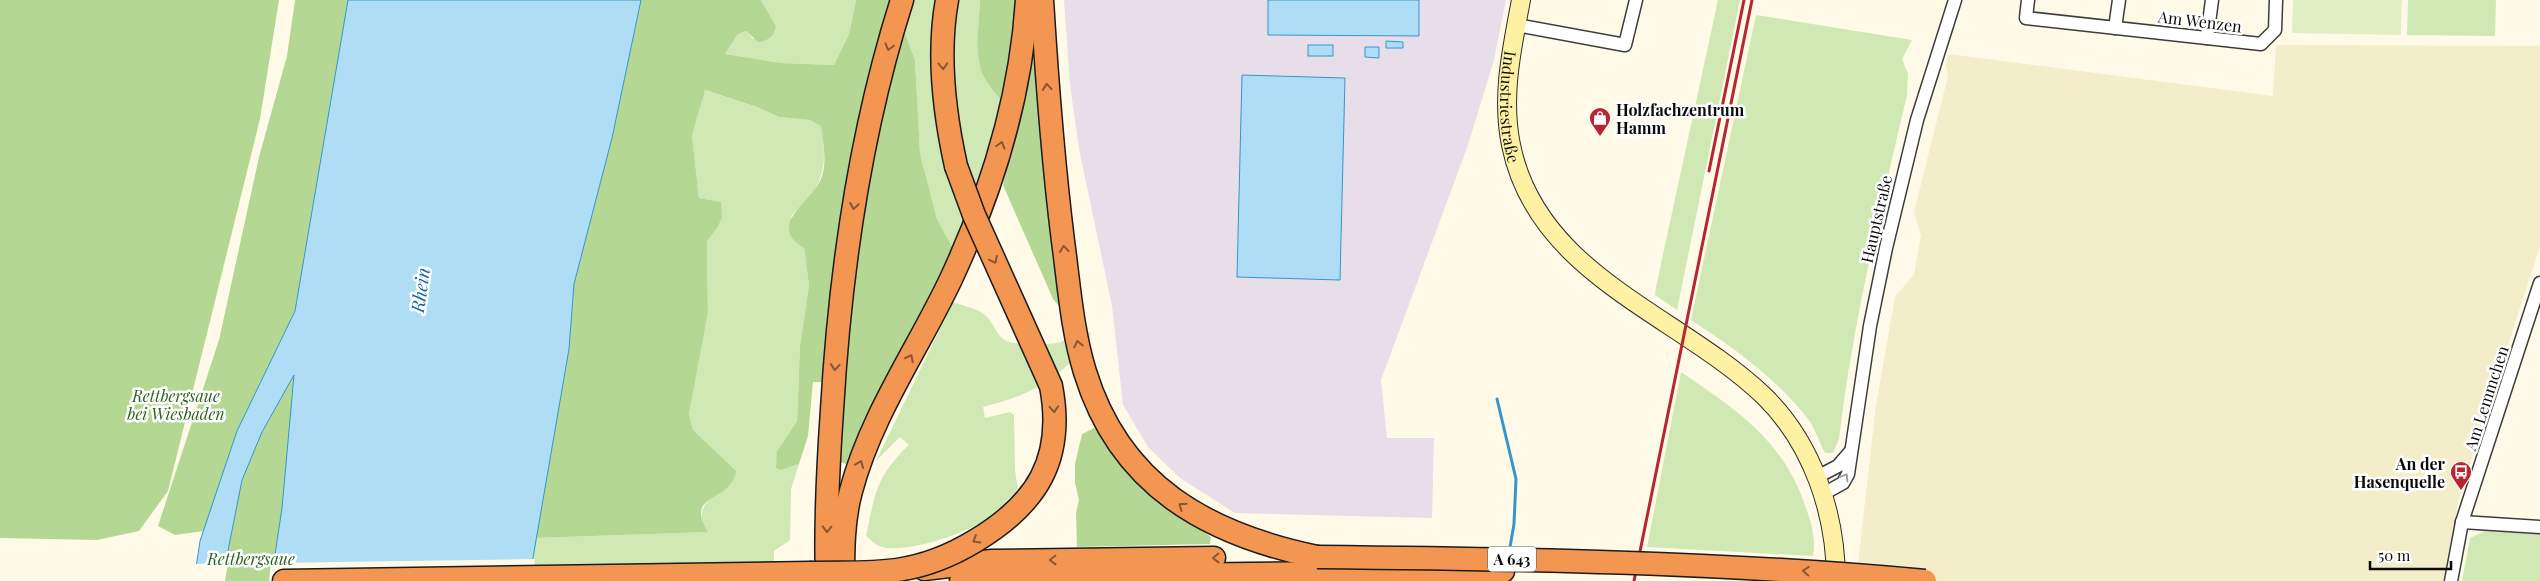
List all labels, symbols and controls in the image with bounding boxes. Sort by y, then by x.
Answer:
street label: Am Wenzen [2156,5,2243,37]
one-way arrow [884,42,894,50]
street label: Industriestraße [1497,50,1525,165]
one-way arrow [938,62,948,70]
one-way arrow [1042,83,1053,91]
place label: Holzfachzentrum Hamm [1616,99,1745,138]
shop icon: Holzfachzentrum Hamm [1588,106,1612,137]
one-way arrow [995,142,1005,150]
street label: Hauptstraße [1856,173,1896,265]
one-way arrow [850,201,860,210]
one-way arrow [1059,244,1070,252]
one-way arrow [988,255,998,264]
water label: Rhein [405,266,435,315]
one-way arrow [1073,339,1084,348]
street label: Am Lemmchen [2459,342,2513,454]
one-way arrow [904,354,914,363]
one-way arrow [830,363,841,371]
park label: Rettbergsaue bei Wiesbaden [126,385,225,424]
one-way arrow [1049,406,1060,414]
place label: An der Hasenquelle [2354,453,2446,492]
one-way arrow [854,460,864,469]
bus stop icon: An der Hasenquelle [2449,460,2473,491]
one-way arrow [1838,474,1848,483]
one-way arrow [1179,503,1188,512]
one-way arrow [822,526,832,533]
one-way arrow [972,534,981,544]
scale bar [2370,538,2451,570]
text: 50 m [2378,545,2411,565]
road number: A 643 [1488,546,1536,572]
park label: Rettbergsaue [206,548,295,569]
one-way arrow [1212,553,1220,563]
one-way arrow [1049,555,1057,565]
one-way arrow [1802,566,1810,577]

